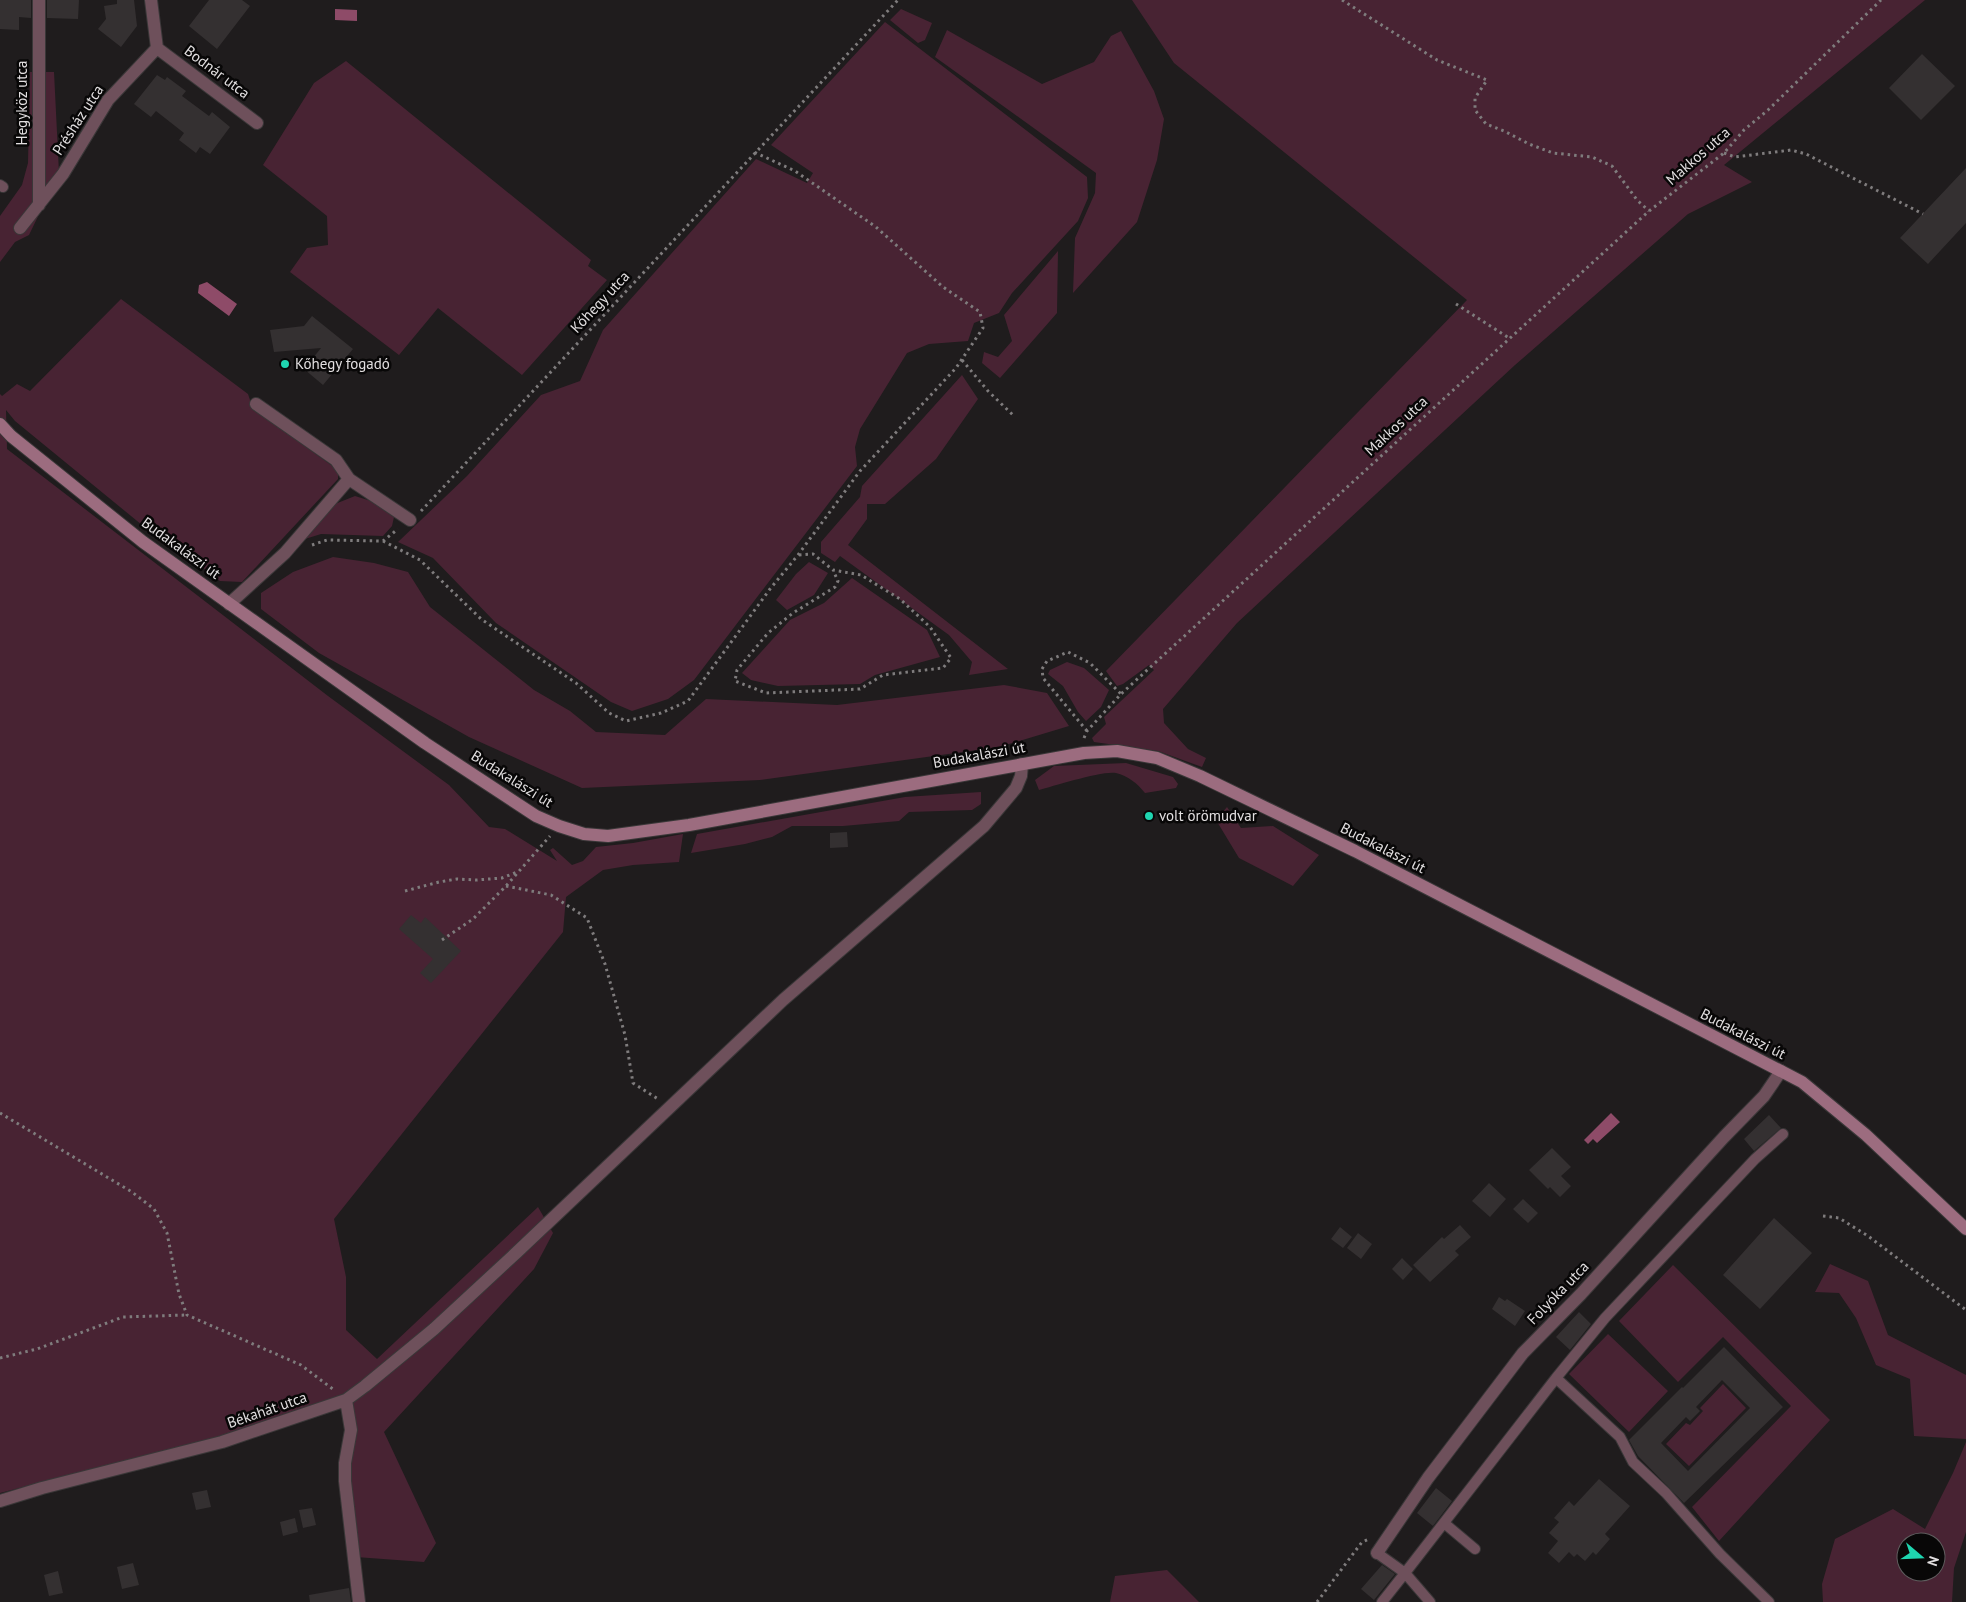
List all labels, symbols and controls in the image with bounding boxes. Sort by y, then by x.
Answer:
street label: Bodnár utca [181,41,254,102]
street label: Hegyköz utca [12,61,31,145]
street label: Présház utca [48,81,107,158]
street label: Makkos utca [1662,123,1734,189]
street label: Kőhegy utca [566,267,633,337]
place label: Kőhegy fogadó [295,354,390,373]
marker: Kőhegy fogadó [279,358,291,370]
street label: Makkos utca [1360,392,1431,460]
street label: Budakalászi út [138,513,225,583]
street label: Budakalászi út [931,737,1026,772]
street label: Budakalászi út [468,746,557,811]
place label: volt örömudvar [1159,806,1257,825]
marker: volt örömudvar [1143,810,1155,822]
street label: Budakalászi út [1337,818,1429,877]
street label: Budakalászi út [1697,1004,1789,1063]
street label: Folyóka utca [1523,1257,1593,1328]
street label: Békahát utca [225,1387,309,1432]
north arrow [1896,1532,1946,1582]
text: N [1923,1554,1943,1569]

